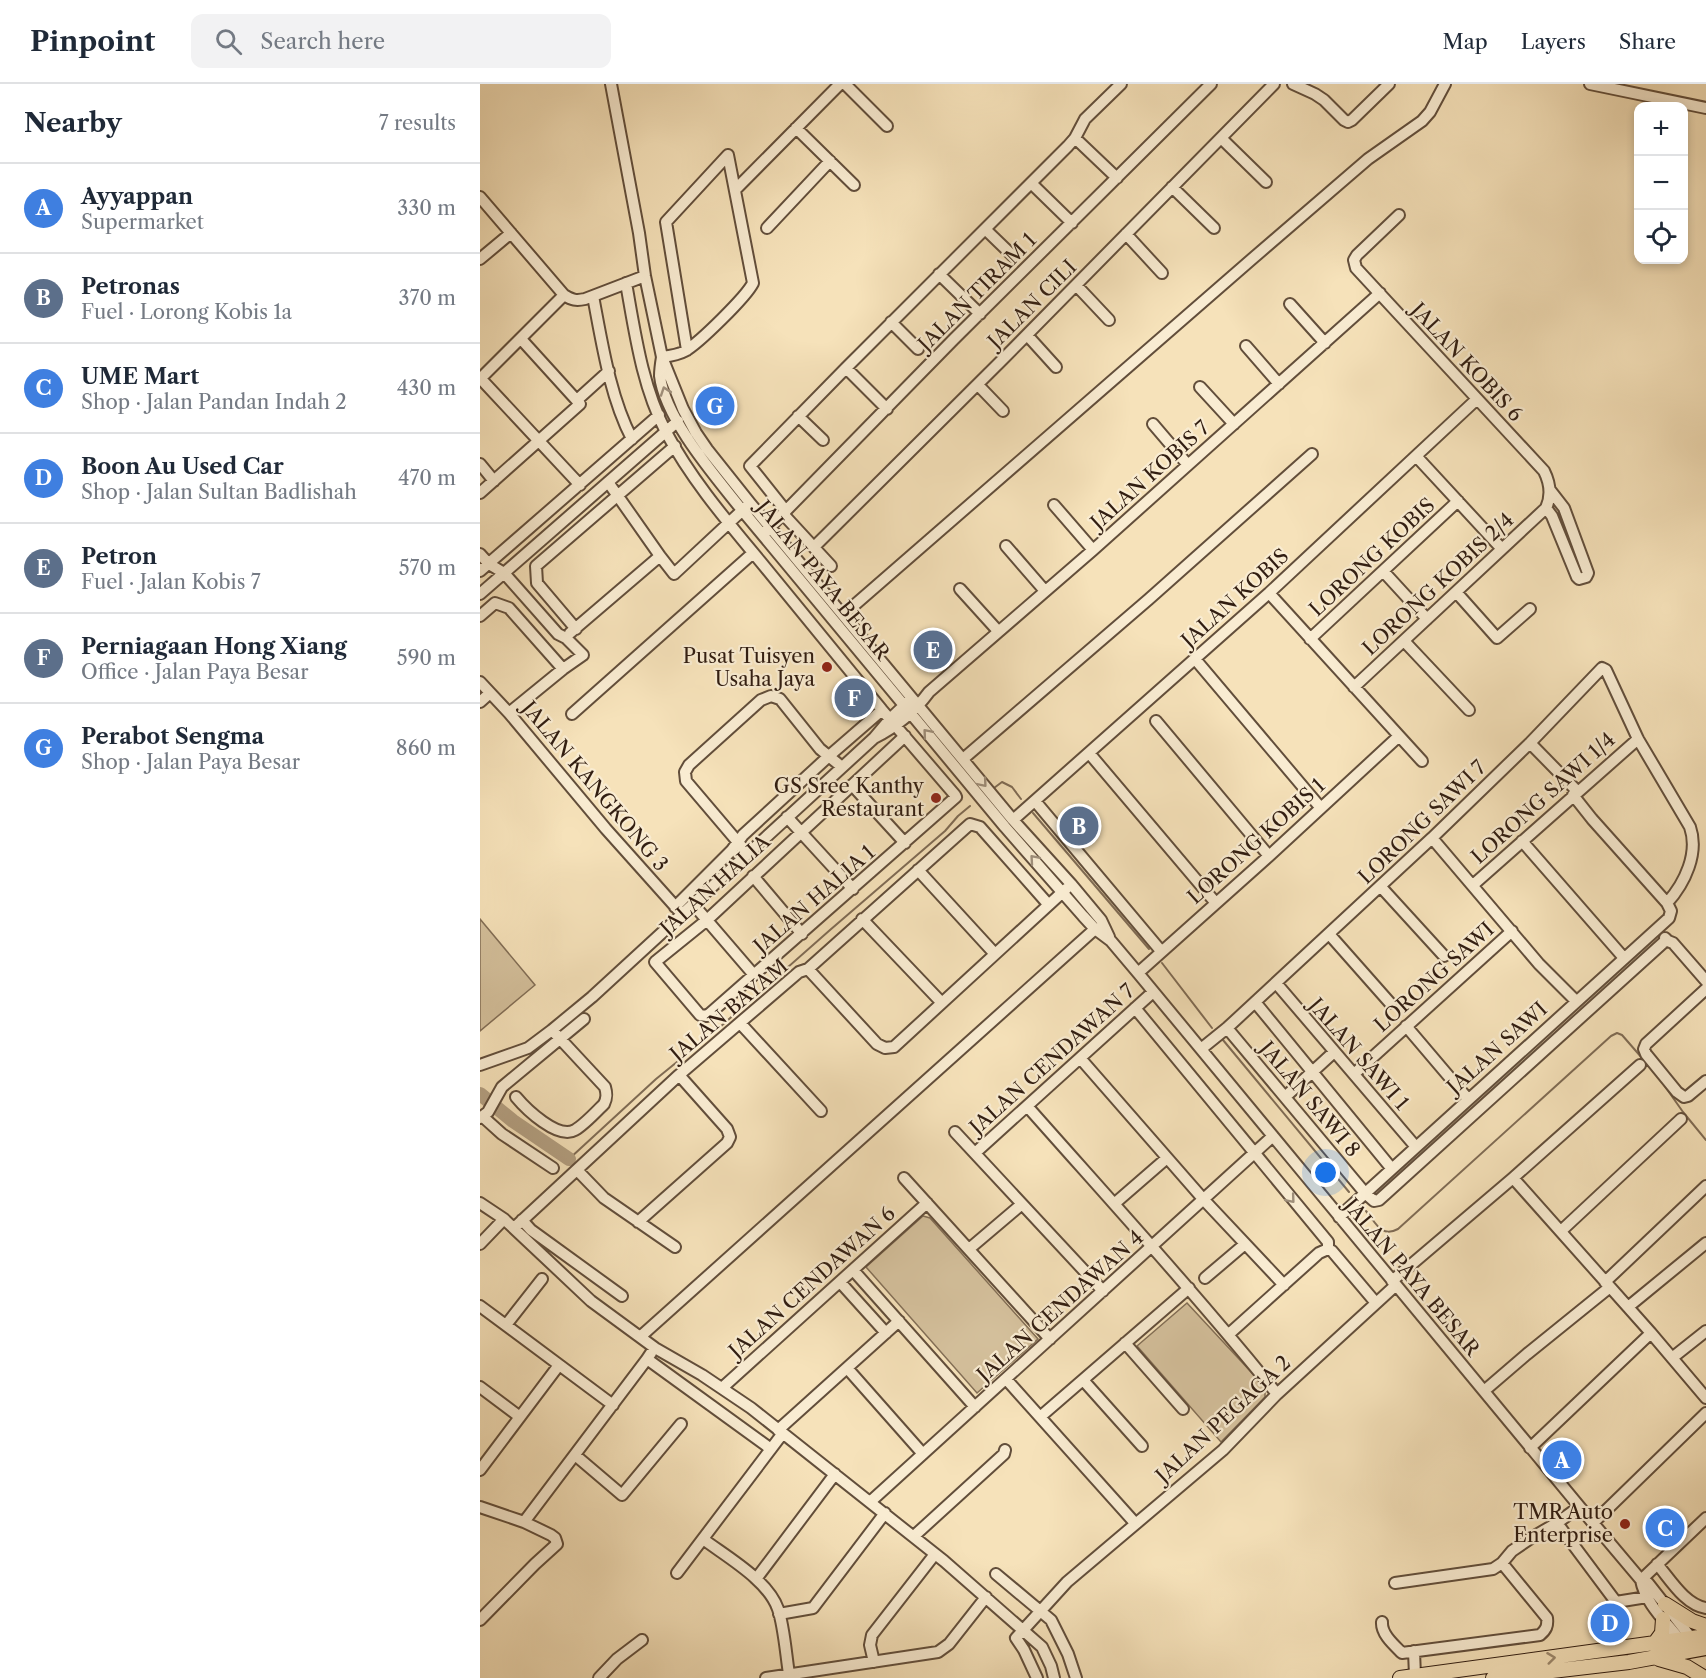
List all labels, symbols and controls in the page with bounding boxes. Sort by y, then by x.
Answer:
search box [191,14,611,68]
text: Pinpoint [30,24,155,58]
icon: search [212,25,245,58]
text: Search here [260,28,385,55]
text: Map [1443,29,1488,54]
text: Layers [1521,29,1586,54]
text: Share [1619,29,1676,54]
map controls [1634,102,1688,264]
button: + [1634,102,1688,156]
text: Nearby [24,107,122,139]
text: 7 results [379,111,456,135]
button: − [1634,156,1688,210]
text: Ayyappan [81,183,193,210]
text: A [36,196,51,220]
text: 330 m [397,196,456,220]
text: Supermarket [81,210,204,234]
button: locate [1634,210,1688,264]
street label: JALAN TIRAM 1 [911,228,1041,358]
street label: JALAN CILI [981,255,1081,355]
text: Petronas [81,273,180,300]
text: B [36,286,51,310]
text: 370 m [399,286,456,310]
street label: JALAN KOBIS 6 [1404,296,1528,426]
text: Fuel · Lorong Kobis 1a [81,300,292,324]
text: UME Mart [81,363,199,390]
text: C [35,376,52,400]
text: 430 m [397,376,456,400]
pin: G [696,384,734,428]
one-way arrow [659,386,672,397]
text: Shop · Jalan Pandan Indah 2 [81,390,347,414]
street label: JALAN KOBIS 7 [1084,415,1214,537]
text: Boon Au Used Car [81,453,284,480]
text: D [35,466,52,490]
text: 470 m [398,466,456,490]
text: Shop · Jalan Sultan Badlishah [81,480,357,504]
street label: JALAN PAYA BESAR [749,493,895,666]
street label: LORONG KOBIS [1304,493,1440,621]
street label: LORONG KOBIS 2/4 [1358,508,1518,660]
text: Petron [81,543,157,570]
street label: JALAN KOBIS [1174,544,1294,654]
text: E [36,556,51,580]
text: 570 m [399,556,456,580]
text: Fuel · Jalan Kobis 7 [81,570,261,594]
pin: E [914,628,952,672]
text: Perniagaan Hong Xiang [81,633,347,660]
place label: Pusat Tuisyen Usaha Jaya [683,644,815,691]
text: F [37,646,50,670]
text: 590 m [397,646,456,670]
text: Office · Jalan Paya Besar [81,660,309,684]
marker: Pusat Tuisyen Usaha Jaya [820,660,834,674]
pin: F [834,676,874,720]
street label: JALAN KANGKONG 3 [515,694,673,876]
text: Perabot Sengma [81,723,264,750]
street label: LORONG SAWI 1/4 [1466,727,1620,869]
one-way arrow [923,729,934,740]
text: G [35,736,52,760]
text: 860 m [396,736,456,760]
text: Shop · Jalan Paya Besar [81,750,300,774]
street label: LORONG SAWI 7 [1353,755,1491,889]
street label: LORONG KOBIS 1 [1183,773,1330,909]
place label: GS Sree Kanthy Restaurant [774,774,925,821]
one-way arrow [976,776,987,787]
marker: GS Sree Kanthy Restaurant [929,791,943,805]
pin: B [1060,804,1098,848]
street label: JALAN HALIA [653,829,776,942]
street label: JALAN HALIA 1 [746,840,880,960]
one-way arrow [1030,855,1041,866]
street label: LORONG SAWI [1369,917,1499,1037]
street label: JALAN BAYAM [663,954,793,1068]
street label: JALAN CENDAWAN 7 [963,979,1139,1141]
street label: JALAN SAWI 1 [1302,991,1414,1115]
street label: JALAN SAWI [1440,997,1552,1101]
street label: JALAN SAWI 8 [1253,1034,1365,1162]
your location [1311,1158,1340,1187]
street label: JALAN PAYA BESAR [1337,1191,1486,1362]
one-way arrow [1284,1192,1295,1203]
street label: JALAN CENDAWAN 6 [722,1201,900,1365]
street label: JALAN CENDAWAN 4 [970,1225,1148,1389]
street label: JALAN PEGAGA 2 [1149,1350,1295,1490]
pin: A [1542,1438,1582,1482]
place label: TMR Auto Enterprise [1513,1500,1613,1547]
pin: C [1646,1506,1684,1550]
marker: TMR Auto Enterprise [1618,1517,1632,1531]
pin: D [1590,1600,1630,1646]
one-way arrow [1547,1652,1556,1664]

